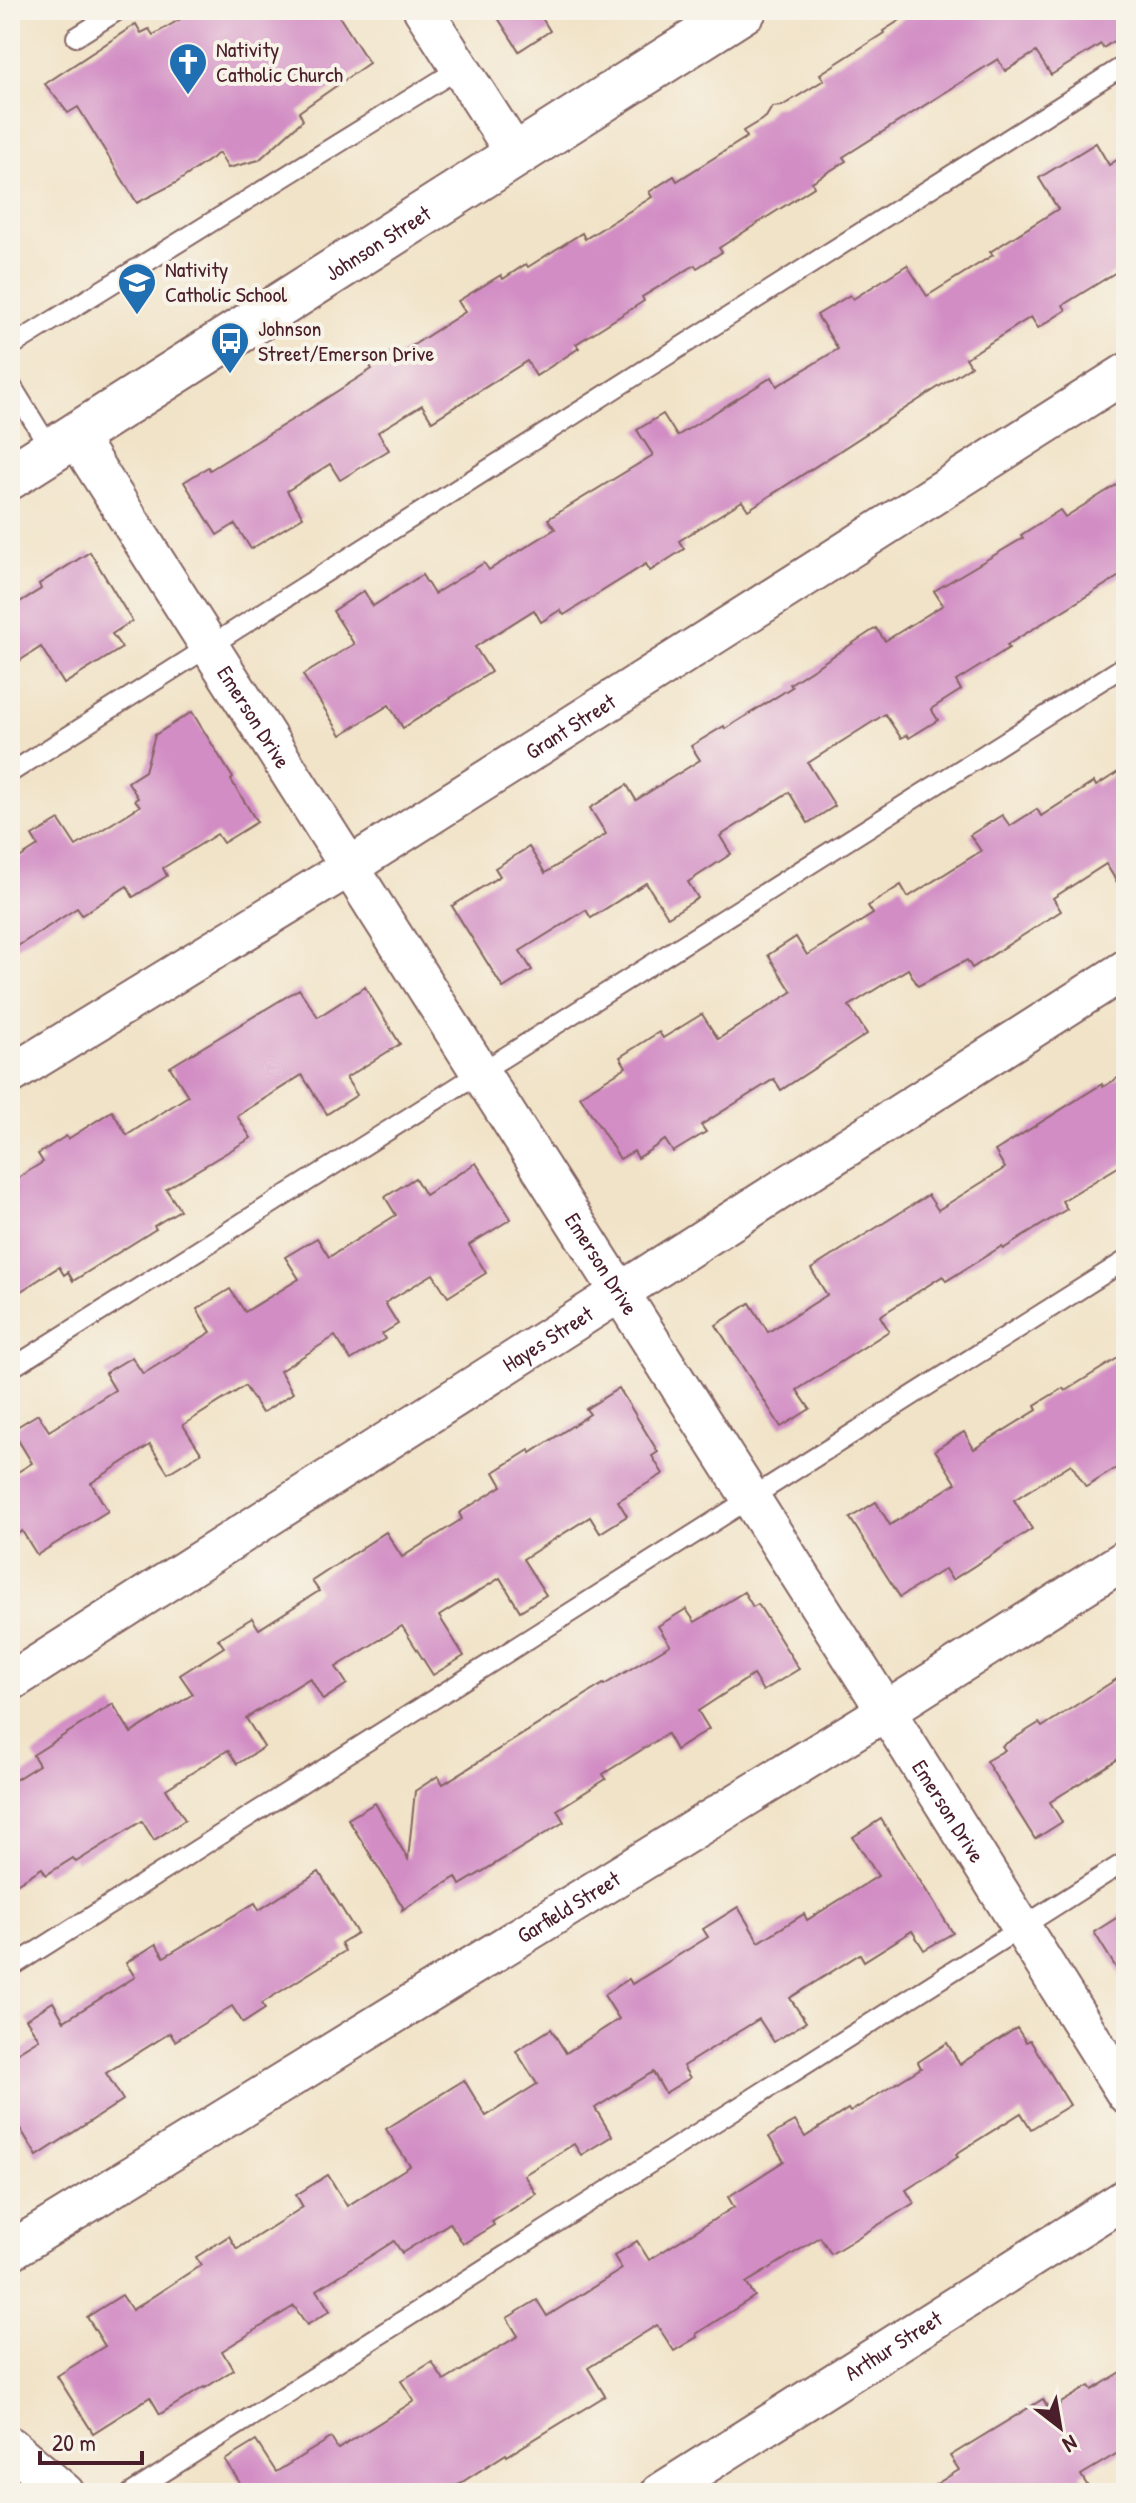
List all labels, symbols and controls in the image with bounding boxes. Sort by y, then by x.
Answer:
place label: Nativity Catholic Church [216,34,343,89]
church icon: Nativity Catholic Church [167,41,209,96]
street label: Johnson Street [319,198,437,288]
place label: Nativity Catholic School [165,254,287,309]
school or university icon: Nativity Catholic School [116,261,158,316]
place label: Johnson Street/Emerson Drive [258,313,434,368]
bus stop icon: Johnson Street/Emerson Drive [209,320,251,375]
street label: Emerson Drive [210,660,298,774]
street label: Grant Street [519,686,622,766]
street label: Emerson Drive [558,1207,646,1321]
street label: Hayes Street [497,1298,599,1379]
street label: Emerson Drive [905,1754,992,1868]
street label: Garfield Street [511,1863,626,1950]
street label: Arthur Street [839,2303,948,2387]
north arrow [1020,2387,1100,2467]
scale bar [40,2415,142,2465]
text: 20 m [52,2426,96,2458]
text: N [1057,2428,1083,2460]

